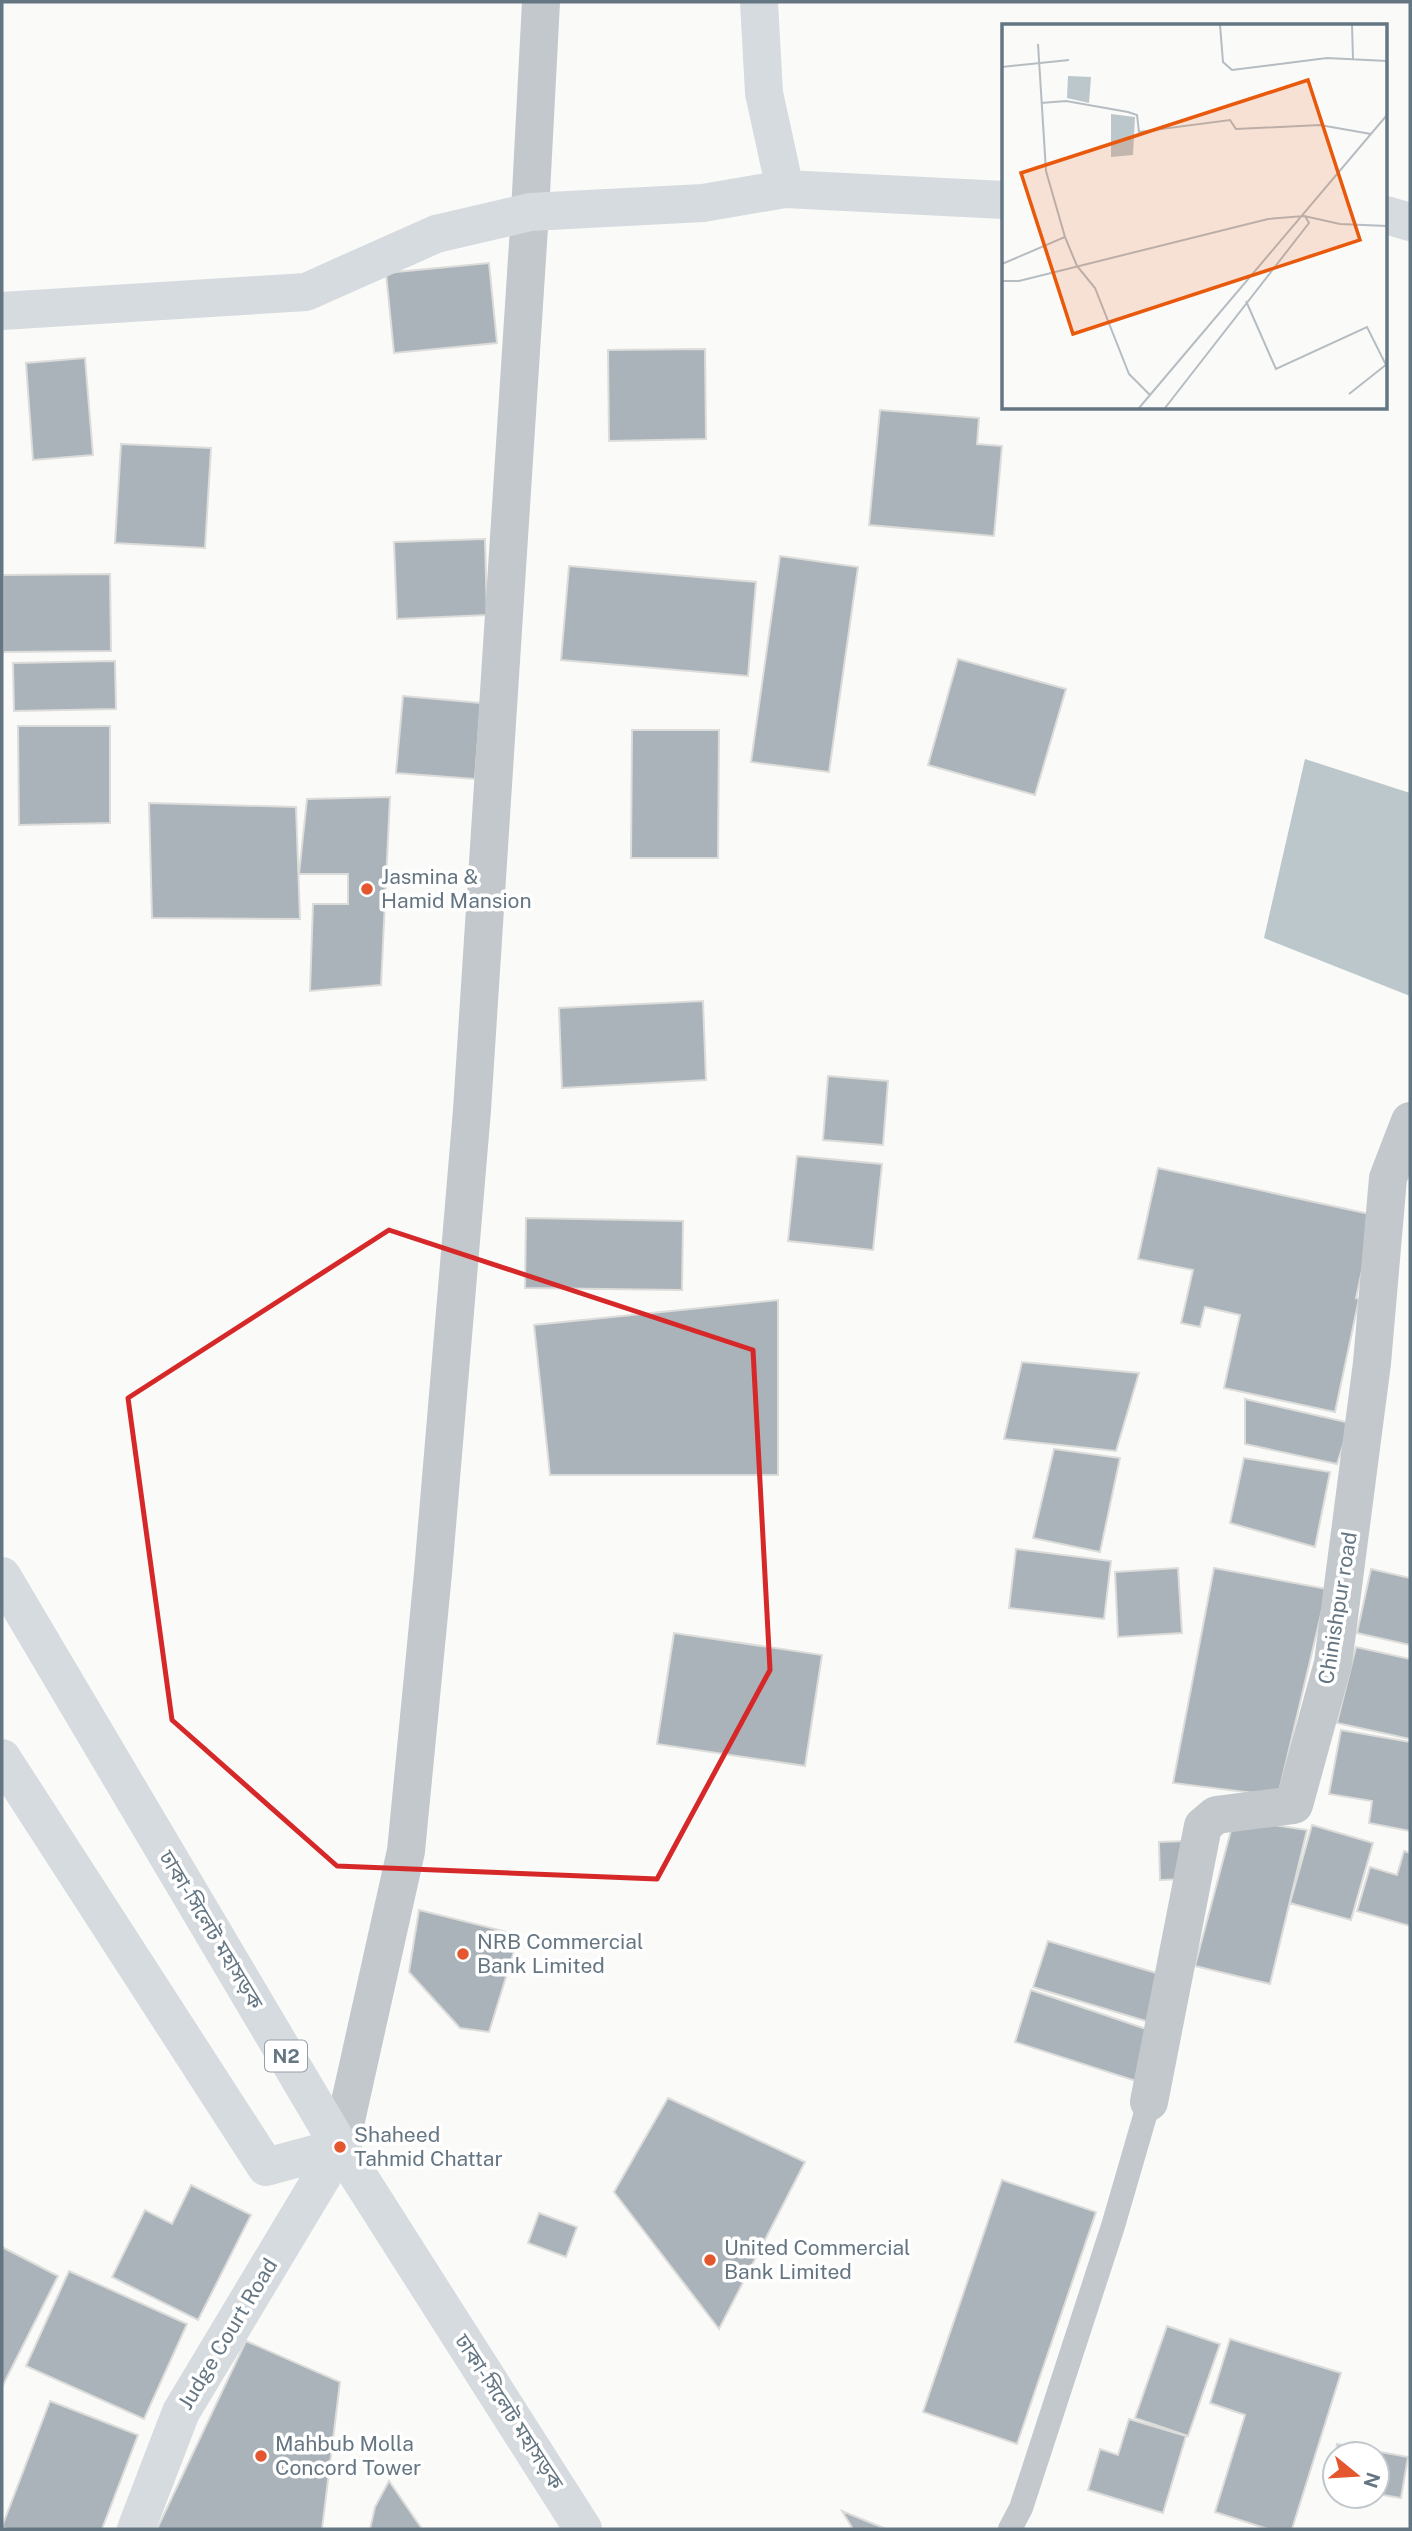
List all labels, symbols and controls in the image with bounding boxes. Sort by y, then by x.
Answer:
inset map [1002,24,1388,410]
place label: Jasmina & Hamid Mansion [381,864,532,913]
marker: Jasmina & Hamid Mansion [359,881,375,897]
street label: Chinishpur road [1313,1530,1362,1686]
street label: ঢাকা-সিলেট মহাসড়ক [154,1845,269,2014]
place label: NRB Commercial Bank Limited [477,1929,643,1978]
marker: NRB Commercial Bank Limited [455,1946,471,1962]
road number: N2 [265,2040,307,2072]
place label: Shaheed Tahmid Chattar [354,2122,503,2171]
marker: Shaheed Tahmid Chattar [332,2139,348,2155]
place label: United Commercial Bank Limited [724,2235,910,2284]
marker: United Commercial Bank Limited [702,2252,718,2268]
street label: Judge Court Road [173,2254,283,2414]
street label: ঢাকা-সিলেট মহাসড়ক [449,2328,570,2495]
place label: Mahbub Molla Concord Tower [275,2431,421,2480]
north arrow [1321,2440,1391,2510]
marker: Mahbub Molla Concord Tower [253,2448,269,2464]
text: N [1359,2470,1385,2491]

